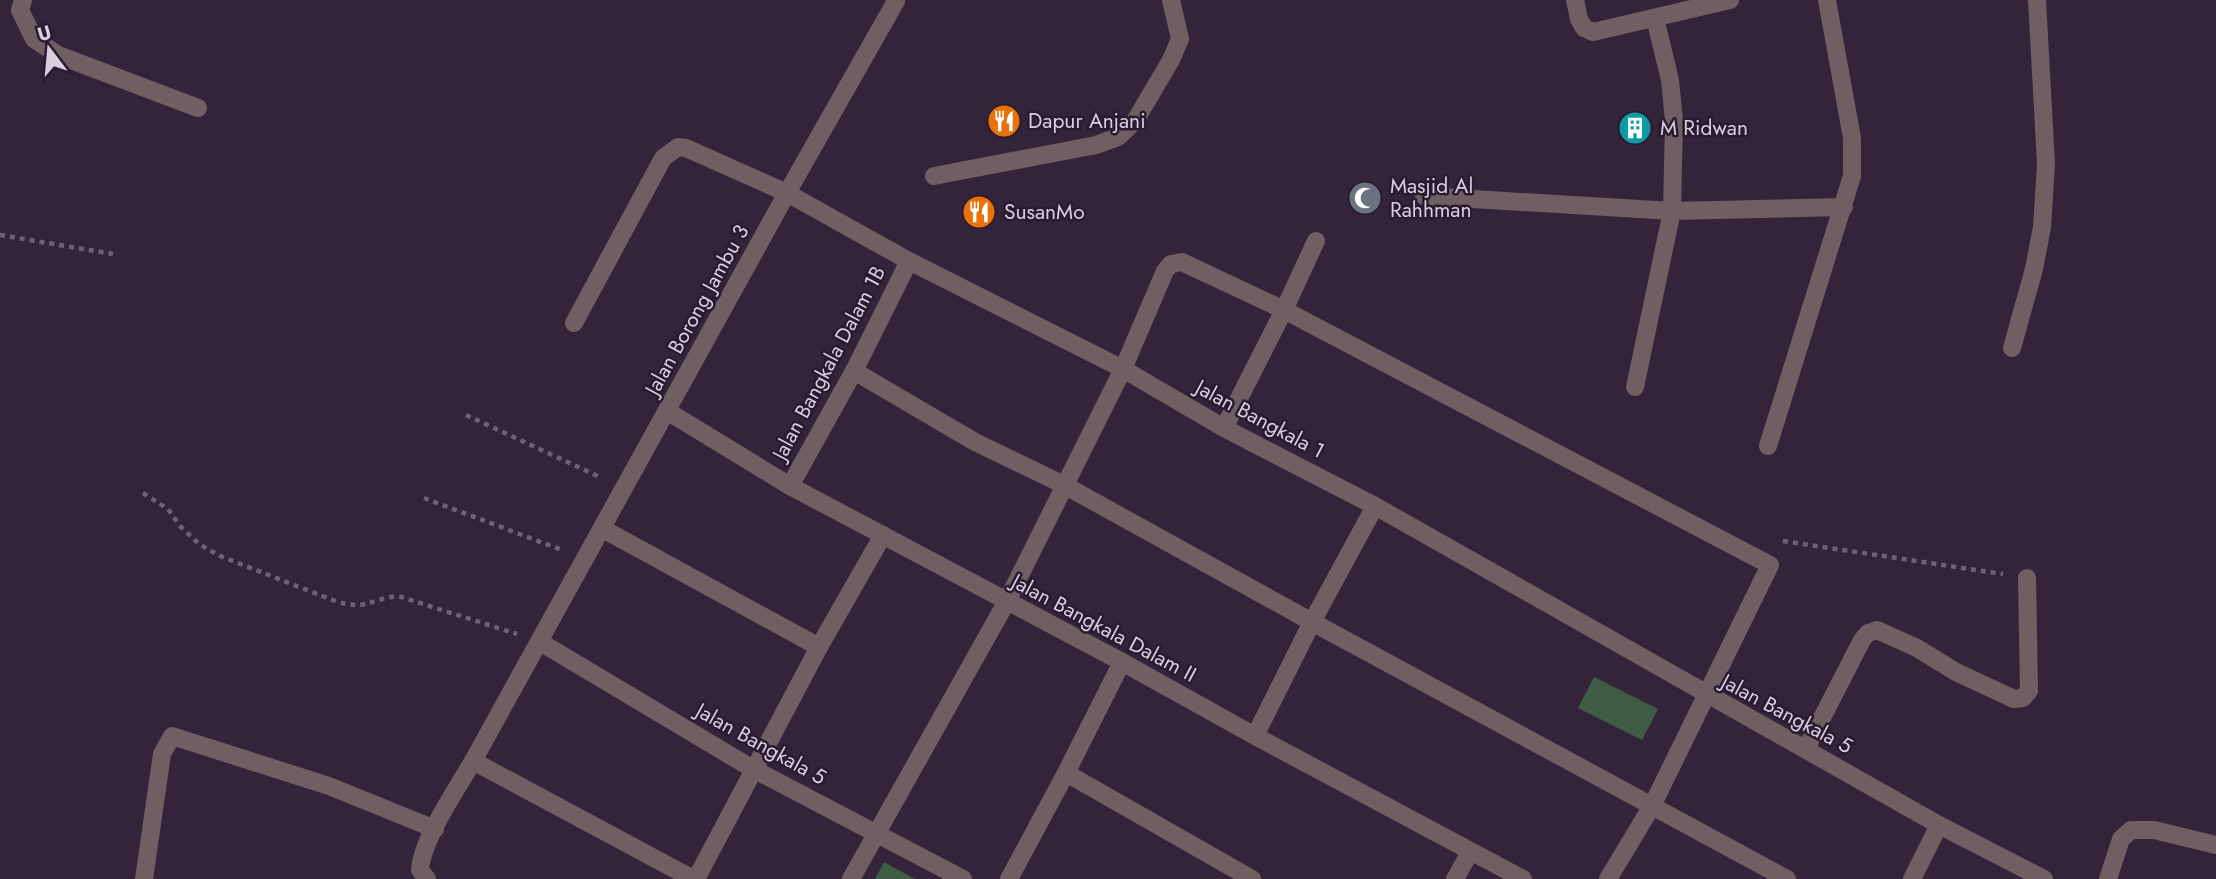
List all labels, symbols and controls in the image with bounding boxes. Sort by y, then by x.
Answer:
north arrow [14,14,84,84]
text: U [34,18,55,48]
restaurant icon: Dapur Anjani [985,102,1023,140]
place label: Dapur Anjani [1028,106,1146,136]
building icon: M Ridwan [1616,109,1654,147]
place label: M Ridwan [1660,113,1748,143]
place label: Masjid Al Rahhman [1390,171,1473,225]
mosque icon: Masjid Al Rahhman [1346,179,1384,217]
restaurant icon: SusanMo [960,193,998,231]
place label: SusanMo [1004,197,1085,227]
street label: Jalan Borong Jambu 3 [636,219,756,403]
street label: Jalan Bangkala Dalam 1B [764,261,893,468]
street label: Jalan Bangkala 1 [1188,371,1330,466]
street label: Jalan Bangkala Dalam II [1004,565,1202,689]
street label: Jalan Bangkala 5 [1713,665,1858,761]
street label: Jalan Bangkala 5 [688,694,832,792]

